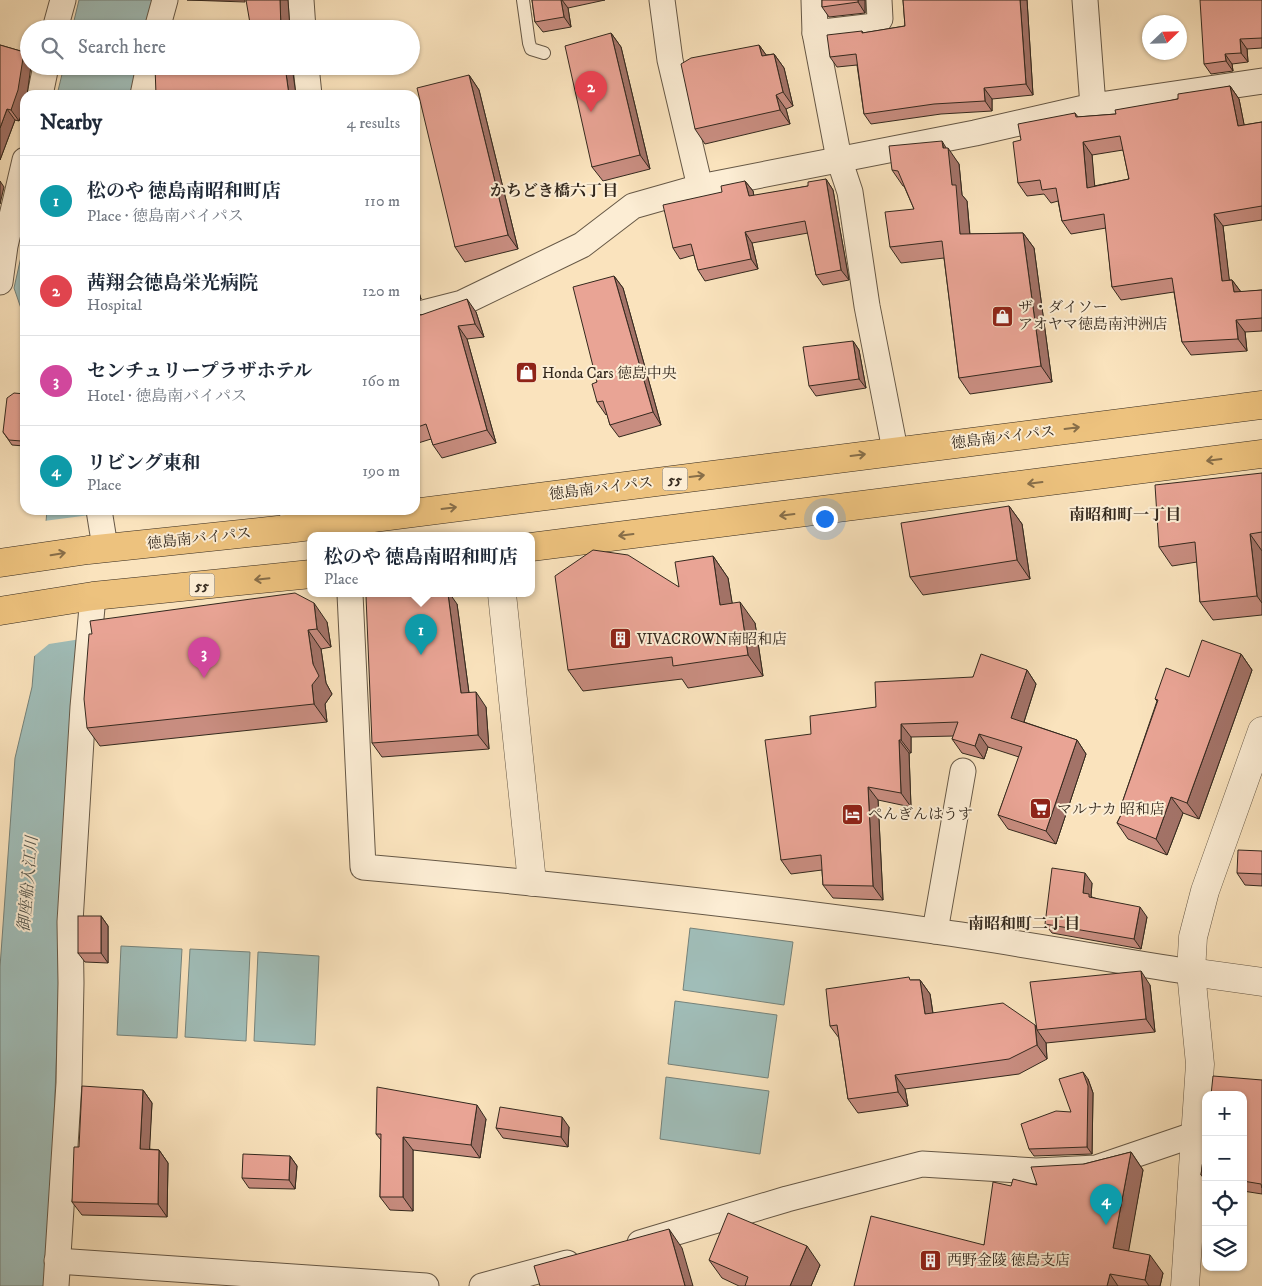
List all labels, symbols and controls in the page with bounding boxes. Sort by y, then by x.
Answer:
north arrow [1142,15,1187,60]
search box [20,20,420,75]
icon: search [38,34,66,62]
text: Search here [78,36,166,59]
pin: 2 [575,71,607,112]
text: Nearby [40,110,102,136]
text: 4 results [347,113,400,133]
text: 松のや 徳島南昭和町店 [87,180,281,203]
district label: かちどき橋六丁目 [490,181,618,201]
text: 1 [53,191,59,211]
text: 110 m [364,191,400,211]
text: Place · 徳島南バイパス [87,206,244,226]
text: 茜翔会徳島栄光病院 [87,272,258,295]
text: 2 [52,281,60,301]
text: 120 m [362,281,400,301]
text: Hospital [87,295,142,315]
place label: ザ・ダイソー アオヤマ徳島南沖洲店 [1018,298,1168,334]
shop icon: ザ・ダイソー アオヤマ徳島南沖洲店 [990,304,1014,328]
text: センチュリープラザホテル [87,360,313,383]
shop icon: Honda Cars 徳島中央 [514,361,538,385]
place label: Honda Cars 徳島中央 [542,364,677,383]
text: 3 [53,371,59,391]
text: 160 m [362,371,400,391]
text: Hotel · 徳島南バイパス [87,386,247,406]
street label: 徳島南バイパス [950,422,1056,453]
one-way arrow [1063,423,1079,433]
one-way arrow [850,450,866,460]
text: リビング東和 [87,452,201,475]
one-way arrow [1206,455,1222,465]
text: 4 [51,461,61,481]
text: 190 m [362,461,400,481]
road number: 55 [662,468,688,490]
one-way arrow [689,471,705,481]
street label: 徳島南バイパス [548,473,654,504]
text: Place [87,475,121,495]
one-way arrow [1027,478,1043,488]
one-way arrow [441,503,457,513]
district label: 南昭和町一丁目 [1069,505,1181,525]
your location [812,506,838,532]
one-way arrow [779,510,795,520]
street label: 徳島南バイパス [146,524,252,553]
one-way arrow [618,530,634,540]
popup [307,532,535,597]
text: 松のや 徳島南昭和町店 [324,546,518,569]
one-way arrow [50,549,66,559]
text: Place [324,569,358,589]
road number: 55 [190,574,214,596]
one-way arrow [255,574,271,584]
pin: 1 [405,614,437,655]
building icon: VIVACROWN南昭和店 [609,627,633,651]
place label: VIVACROWN南昭和店 [636,630,787,649]
pin: 3 [188,637,220,678]
supermarket icon: マルナカ 昭和店 [1029,797,1053,821]
place label: マルナカ 昭和店 [1057,800,1165,819]
hotel icon: ぺんぎんはうす [840,802,864,826]
place label: ぺんぎんはうす [868,805,973,824]
water label: 御座船入江川 [14,833,42,933]
district label: 南昭和町二丁目 [968,914,1080,934]
map controls [1202,1091,1247,1271]
button: + [1202,1091,1247,1136]
button: − [1202,1136,1247,1181]
button: locate [1202,1181,1247,1226]
pin: 4 [1090,1184,1122,1225]
button: layers [1202,1226,1247,1271]
building icon: 西野金陵 徳島支店 [919,1248,943,1272]
place label: 西野金陵 徳島支店 [947,1251,1070,1270]

